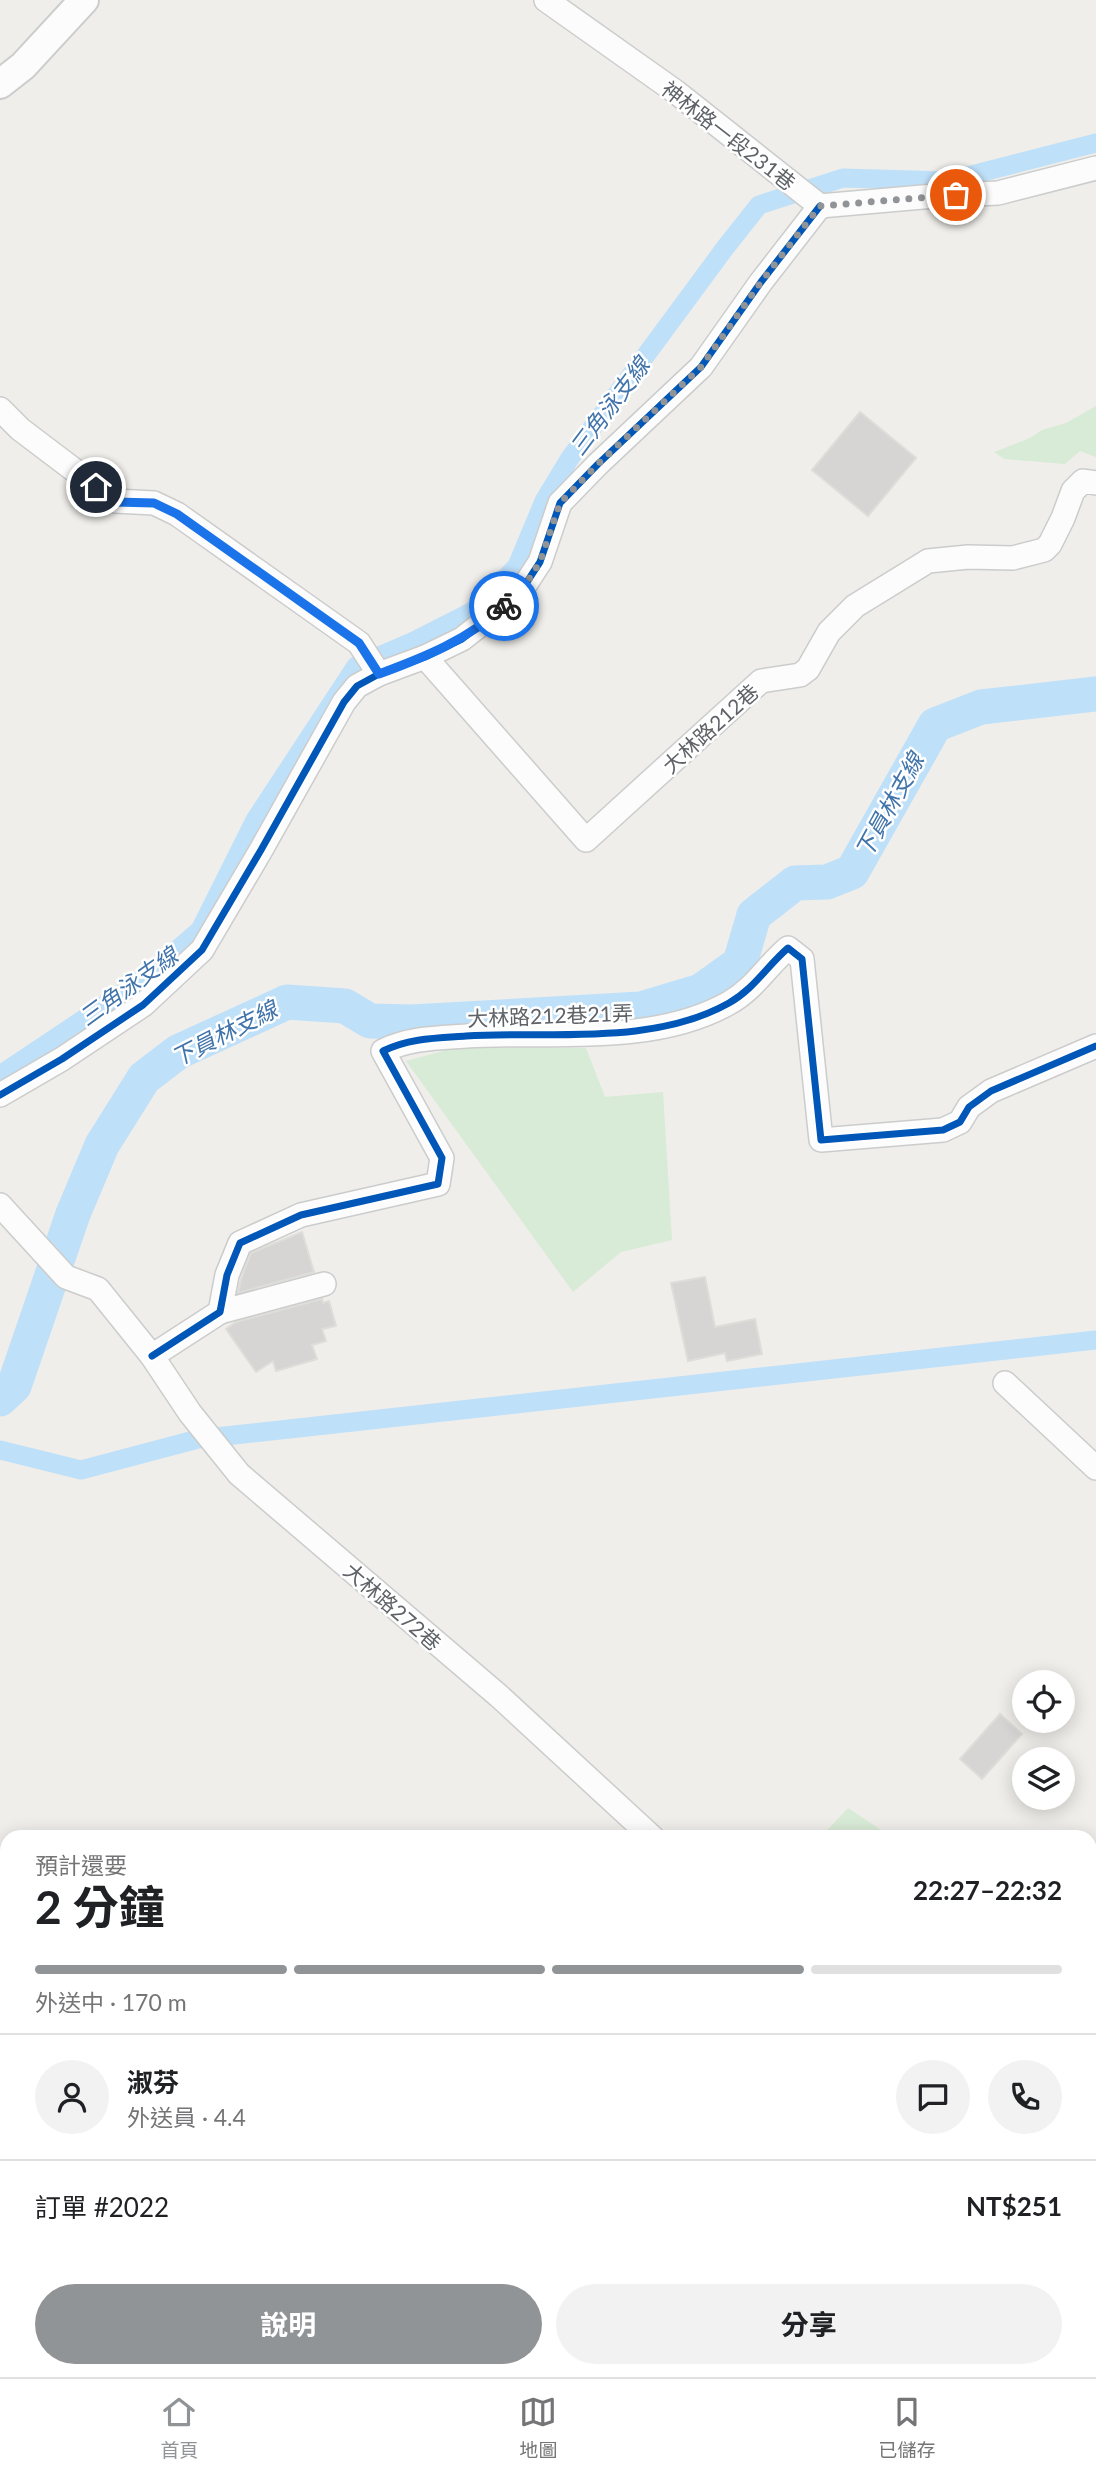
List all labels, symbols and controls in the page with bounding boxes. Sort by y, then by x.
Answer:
street label: 神林路一段231巷 [657,75,801,195]
pin [926,165,986,225]
icon: bag [937,176,975,214]
water label: 三角泳支線 [563,349,657,460]
pin [66,457,126,517]
icon: home [77,468,115,506]
courier [469,571,539,641]
icon: bike [485,587,523,625]
street label: 大林路212巷 [657,678,763,778]
water label: 下員林支線 [849,745,931,862]
water label: 三角泳支線 [73,939,185,1031]
water label: 下員林支線 [166,993,284,1072]
street label: 大林路212巷21弄 [467,1000,633,1030]
street label: 大林路272巷 [339,1557,447,1655]
map controls [1012,1670,1075,1810]
button: locate [1012,1670,1075,1733]
button: layers [1012,1747,1075,1810]
text: 預計還要 [35,1851,127,1879]
text: 22:27–22:32 [913,1874,1062,1906]
text: 2 分鐘 [35,1879,165,1934]
text: 外送中 · 170 m [35,1988,187,2016]
button: person [35,2060,109,2134]
button: chat [896,2060,970,2134]
button: phone [988,2060,1062,2134]
text: 淑芬 [127,2066,179,2098]
text: 外送員 · 4.4 [127,2103,246,2131]
text: NT$251 [966,2190,1062,2222]
text: 訂單 #2022 [35,2191,169,2223]
button: 說明 [35,2284,542,2364]
button: 分享 [556,2284,1062,2364]
tab: 首頁 [160,2393,199,2462]
tab: 地圖 [519,2393,558,2462]
tab: 已儲存 [878,2393,936,2462]

